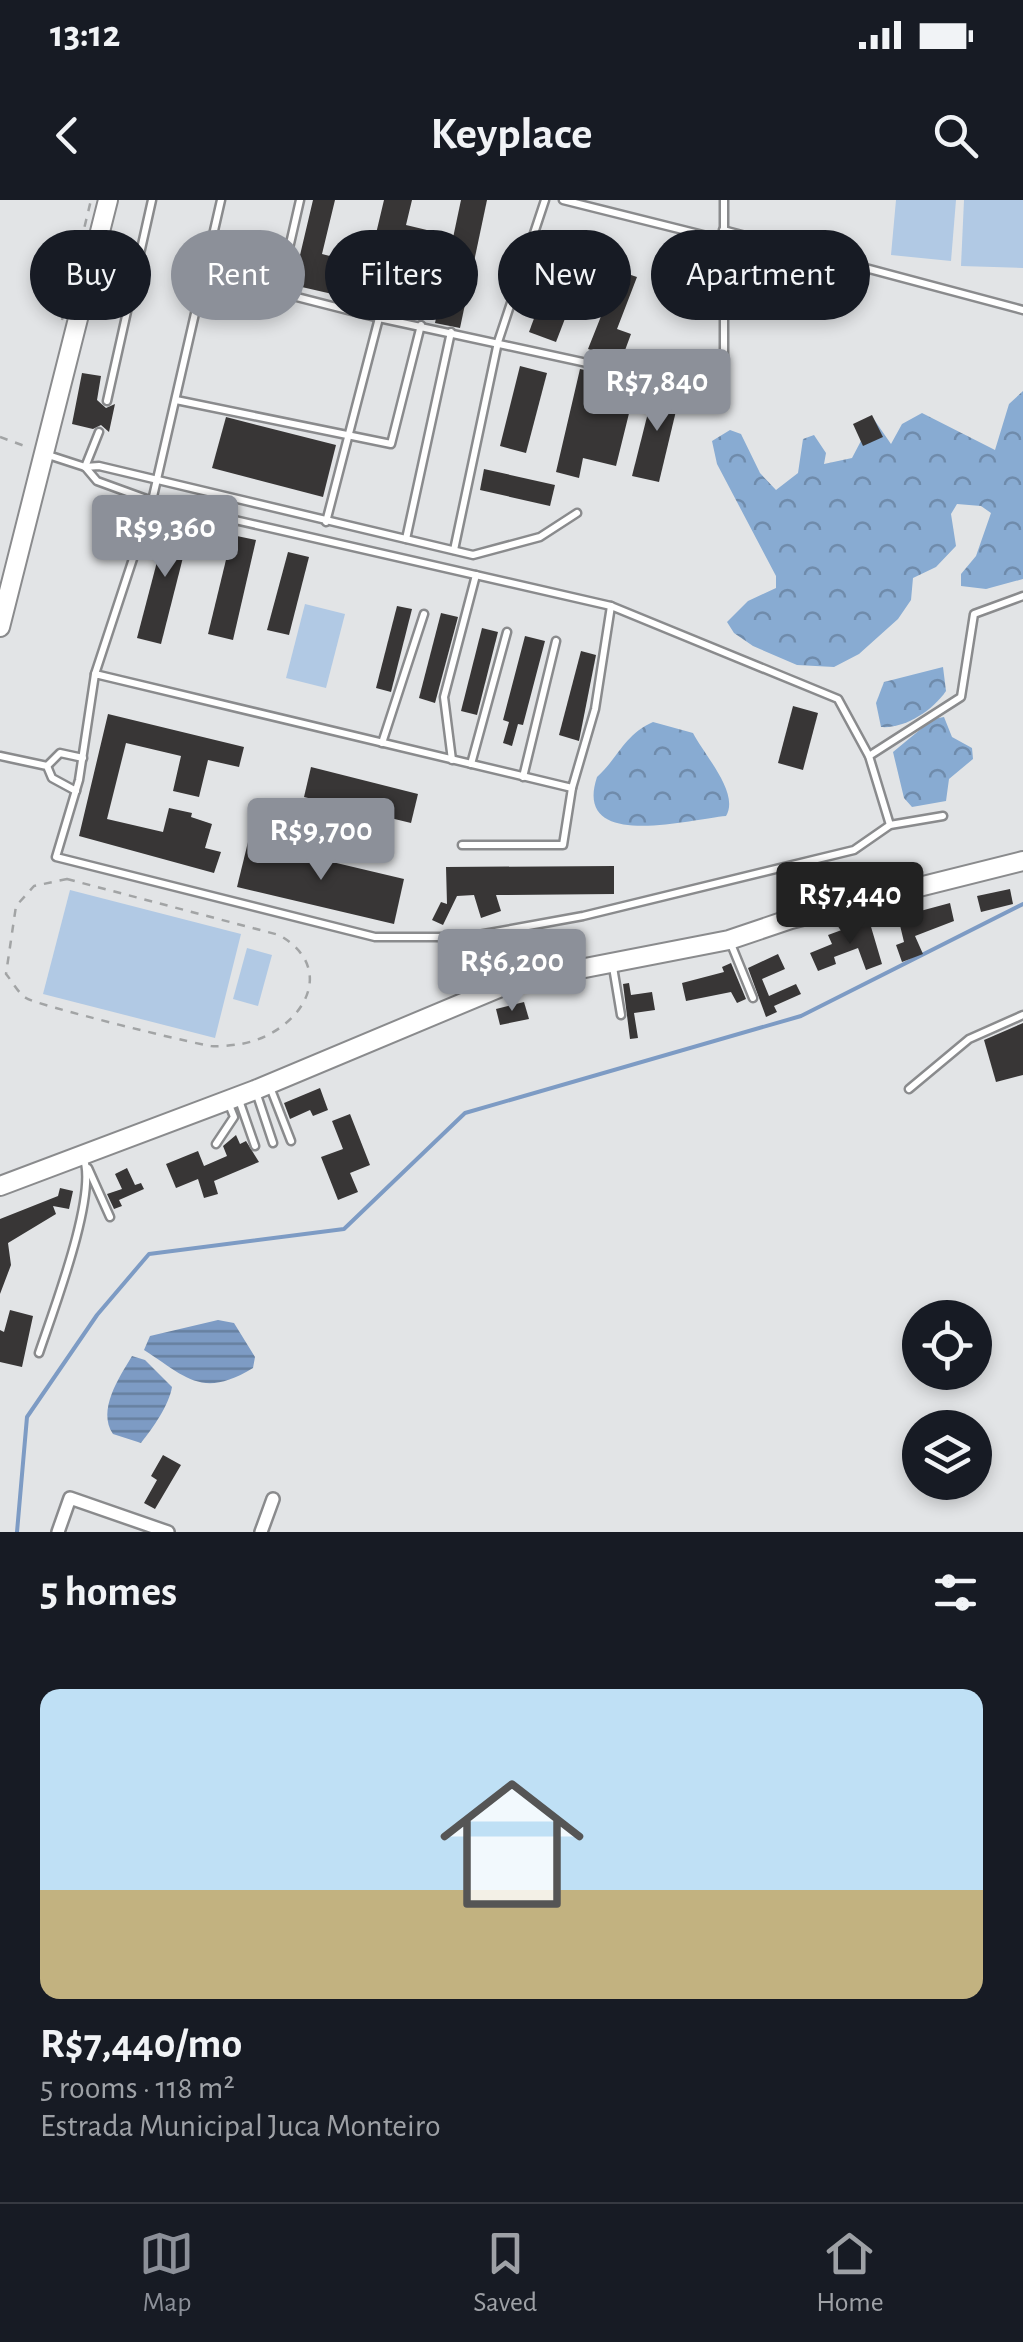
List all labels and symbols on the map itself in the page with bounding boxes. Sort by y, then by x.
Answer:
pin: R$7,840 [565,349,749,434]
pin: R$9,360 [73,495,257,580]
pin: R$9,700 [229,798,413,883]
pin: R$7,440 [758,862,942,947]
pin: R$6,200 [420,929,604,1014]

